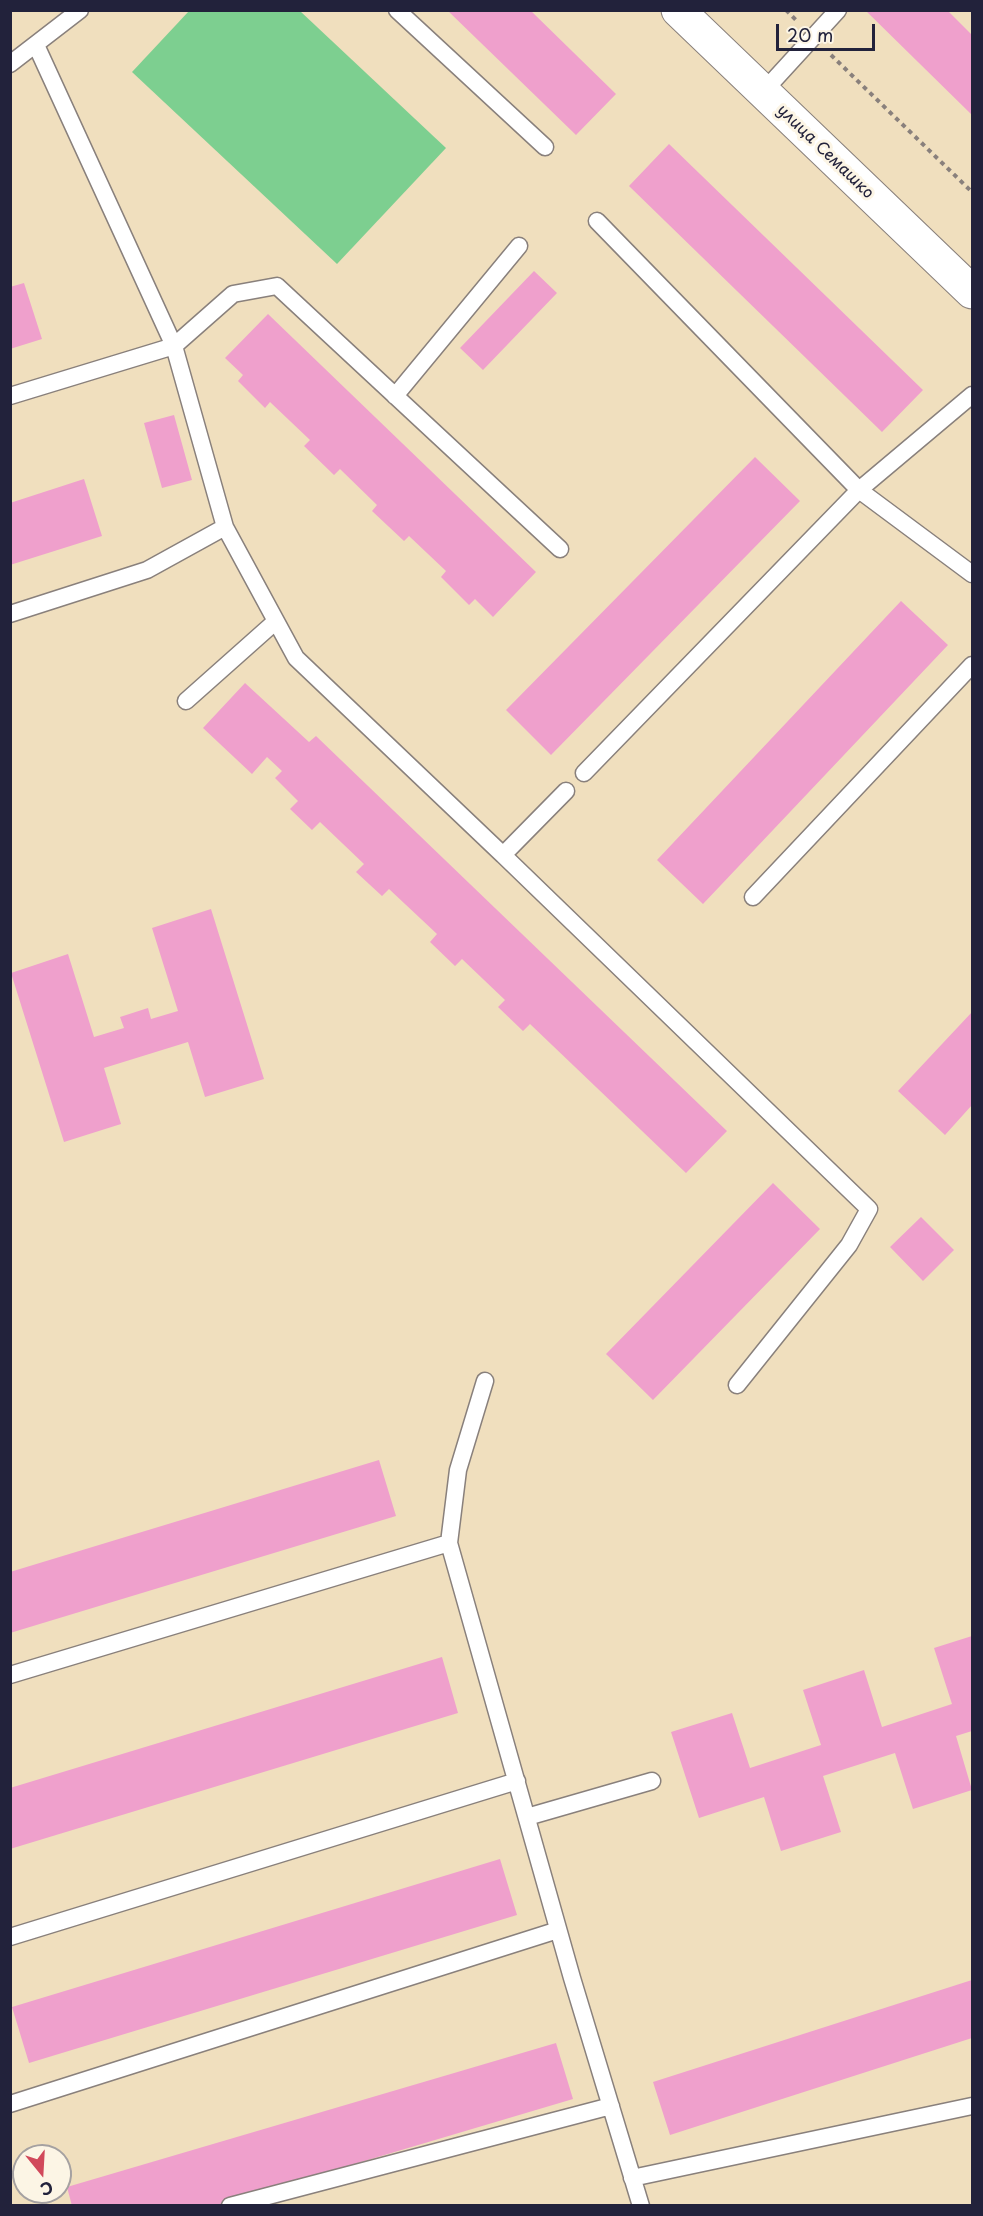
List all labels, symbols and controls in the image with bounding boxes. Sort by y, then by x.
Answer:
scale bar [779,12,878,50]
text: 20 m [787,21,833,48]
street label: улица Семашко [773,101,877,203]
north arrow [12,2144,72,2204]
text: С [38,2176,56,2202]

